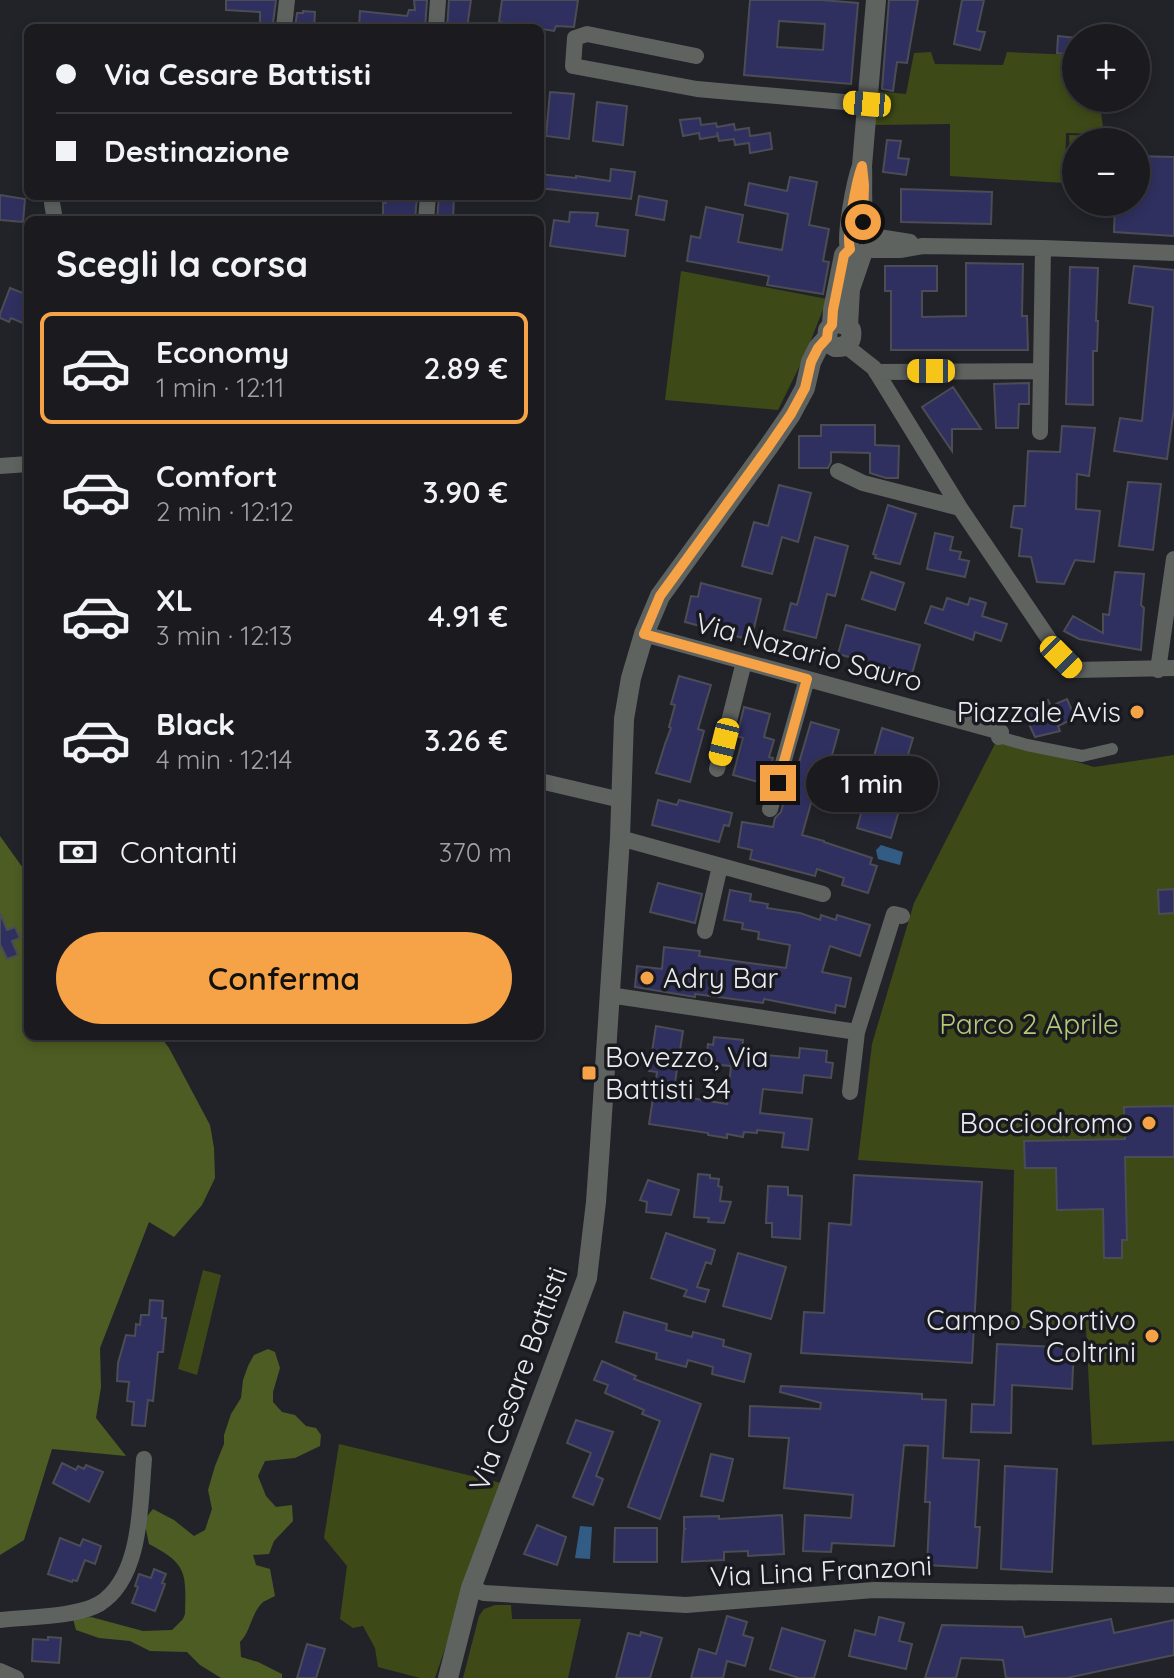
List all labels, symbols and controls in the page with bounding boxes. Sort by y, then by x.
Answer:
map controls [1062,24,1150,216]
button: + [1062,24,1150,112]
text: Via Cesare Battisti [104,55,371,93]
car [842,90,892,118]
button: − [1062,128,1150,216]
text: Destinazione [104,132,290,170]
route start [845,204,881,240]
text: Scegli la corsa [56,241,308,286]
icon: car [60,332,132,404]
text: Economy [156,333,289,371]
text: 2.89 € [423,349,508,387]
car [907,359,955,383]
text: 1 min · 12:11 [156,371,284,404]
icon: car [60,456,132,528]
text: Comfort [156,457,277,495]
text: 3.90 € [422,473,508,511]
text: 2 min · 12:12 [156,495,294,528]
icon: car [60,580,132,652]
text: XL [156,581,193,619]
text: 4.91 € [428,597,508,635]
street label: Via Nazario Sauro [692,604,927,699]
text: 3 min · 12:13 [156,619,292,652]
car [1036,632,1086,682]
place label: Piazzale Avis [957,694,1121,729]
marker: Piazzale Avis [1128,703,1146,721]
icon: car [60,704,132,776]
text: Black [156,705,235,743]
car [707,716,741,768]
text: 3.26 € [424,721,508,759]
text: 4 min · 12:14 [156,743,292,776]
callout: 1 min [806,755,938,811]
route end [760,765,796,801]
text: 1 min [841,767,903,800]
icon: cash [56,830,100,874]
text: Contanti [120,833,237,871]
text: 370 m [439,836,512,869]
button: Conferma [56,932,512,1024]
place label: Adry Bar [663,960,779,995]
marker: Adry Bar [638,969,656,987]
park label: Parco 2 Aprile [939,1006,1119,1041]
place label: Bovezzo, Via Battisti 34 [605,1039,769,1106]
marker: Bovezzo, Via Battisti 34 [580,1064,598,1082]
place label: Bocciodromo [959,1105,1133,1140]
marker: Bocciodromo [1140,1114,1158,1132]
street label: Via Cesare Battisti [461,1262,574,1496]
place label: Campo Sportivo Coltrini [926,1302,1136,1369]
marker: Campo Sportivo Coltrini [1143,1327,1161,1345]
street label: Via Lina Franzoni [709,1547,933,1594]

